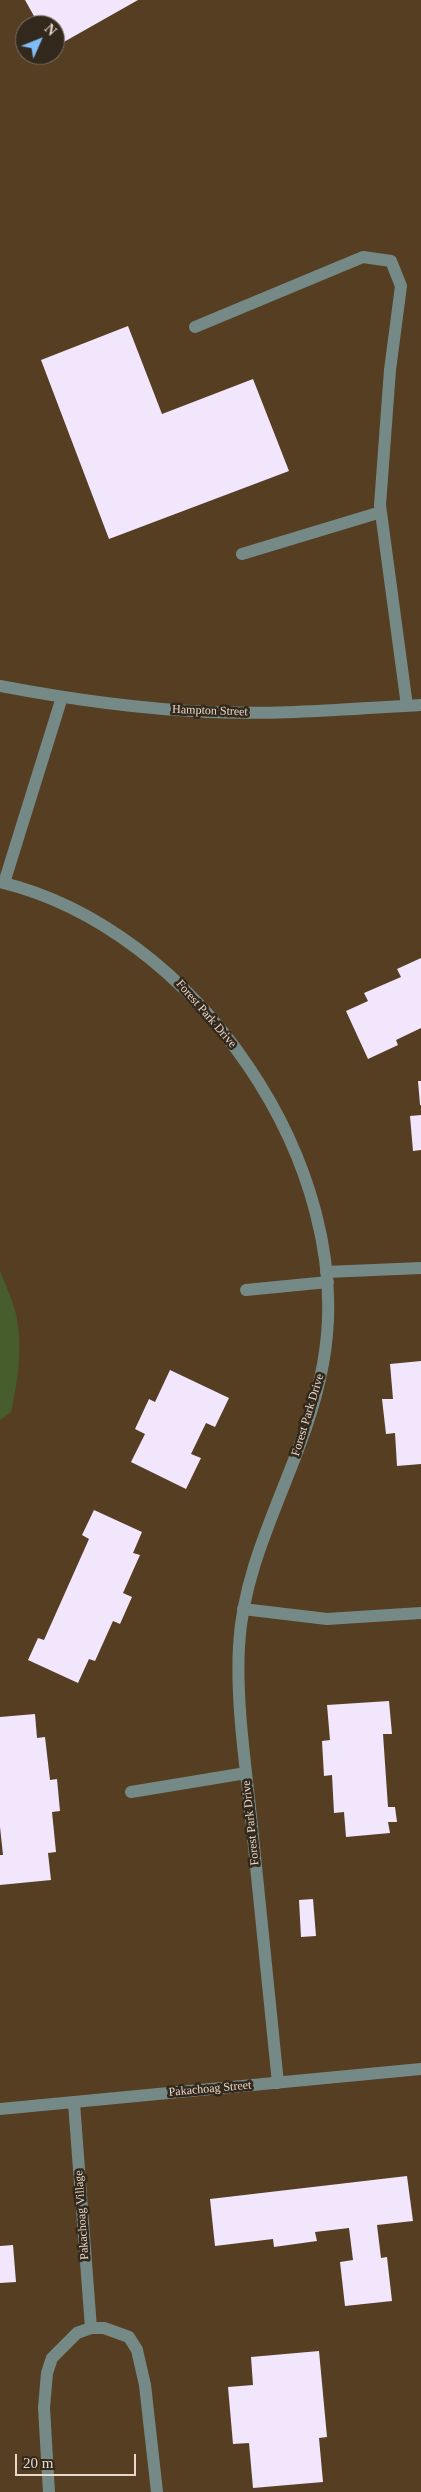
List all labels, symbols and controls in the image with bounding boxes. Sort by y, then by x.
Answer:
north arrow [15,15,65,65]
text: N [42,21,59,39]
street label: Hampton Street [172,702,248,720]
street label: Forest Park Drive [173,977,239,1051]
street label: Forest Park Drive [289,1372,327,1458]
street label: Forest Park Drive [239,1780,263,1866]
street label: Pakachoag Street [168,2078,252,2100]
street label: Pakachoag Village [72,2170,92,2260]
scale bar [18,2444,139,2476]
text: 20 m [23,2455,53,2471]

